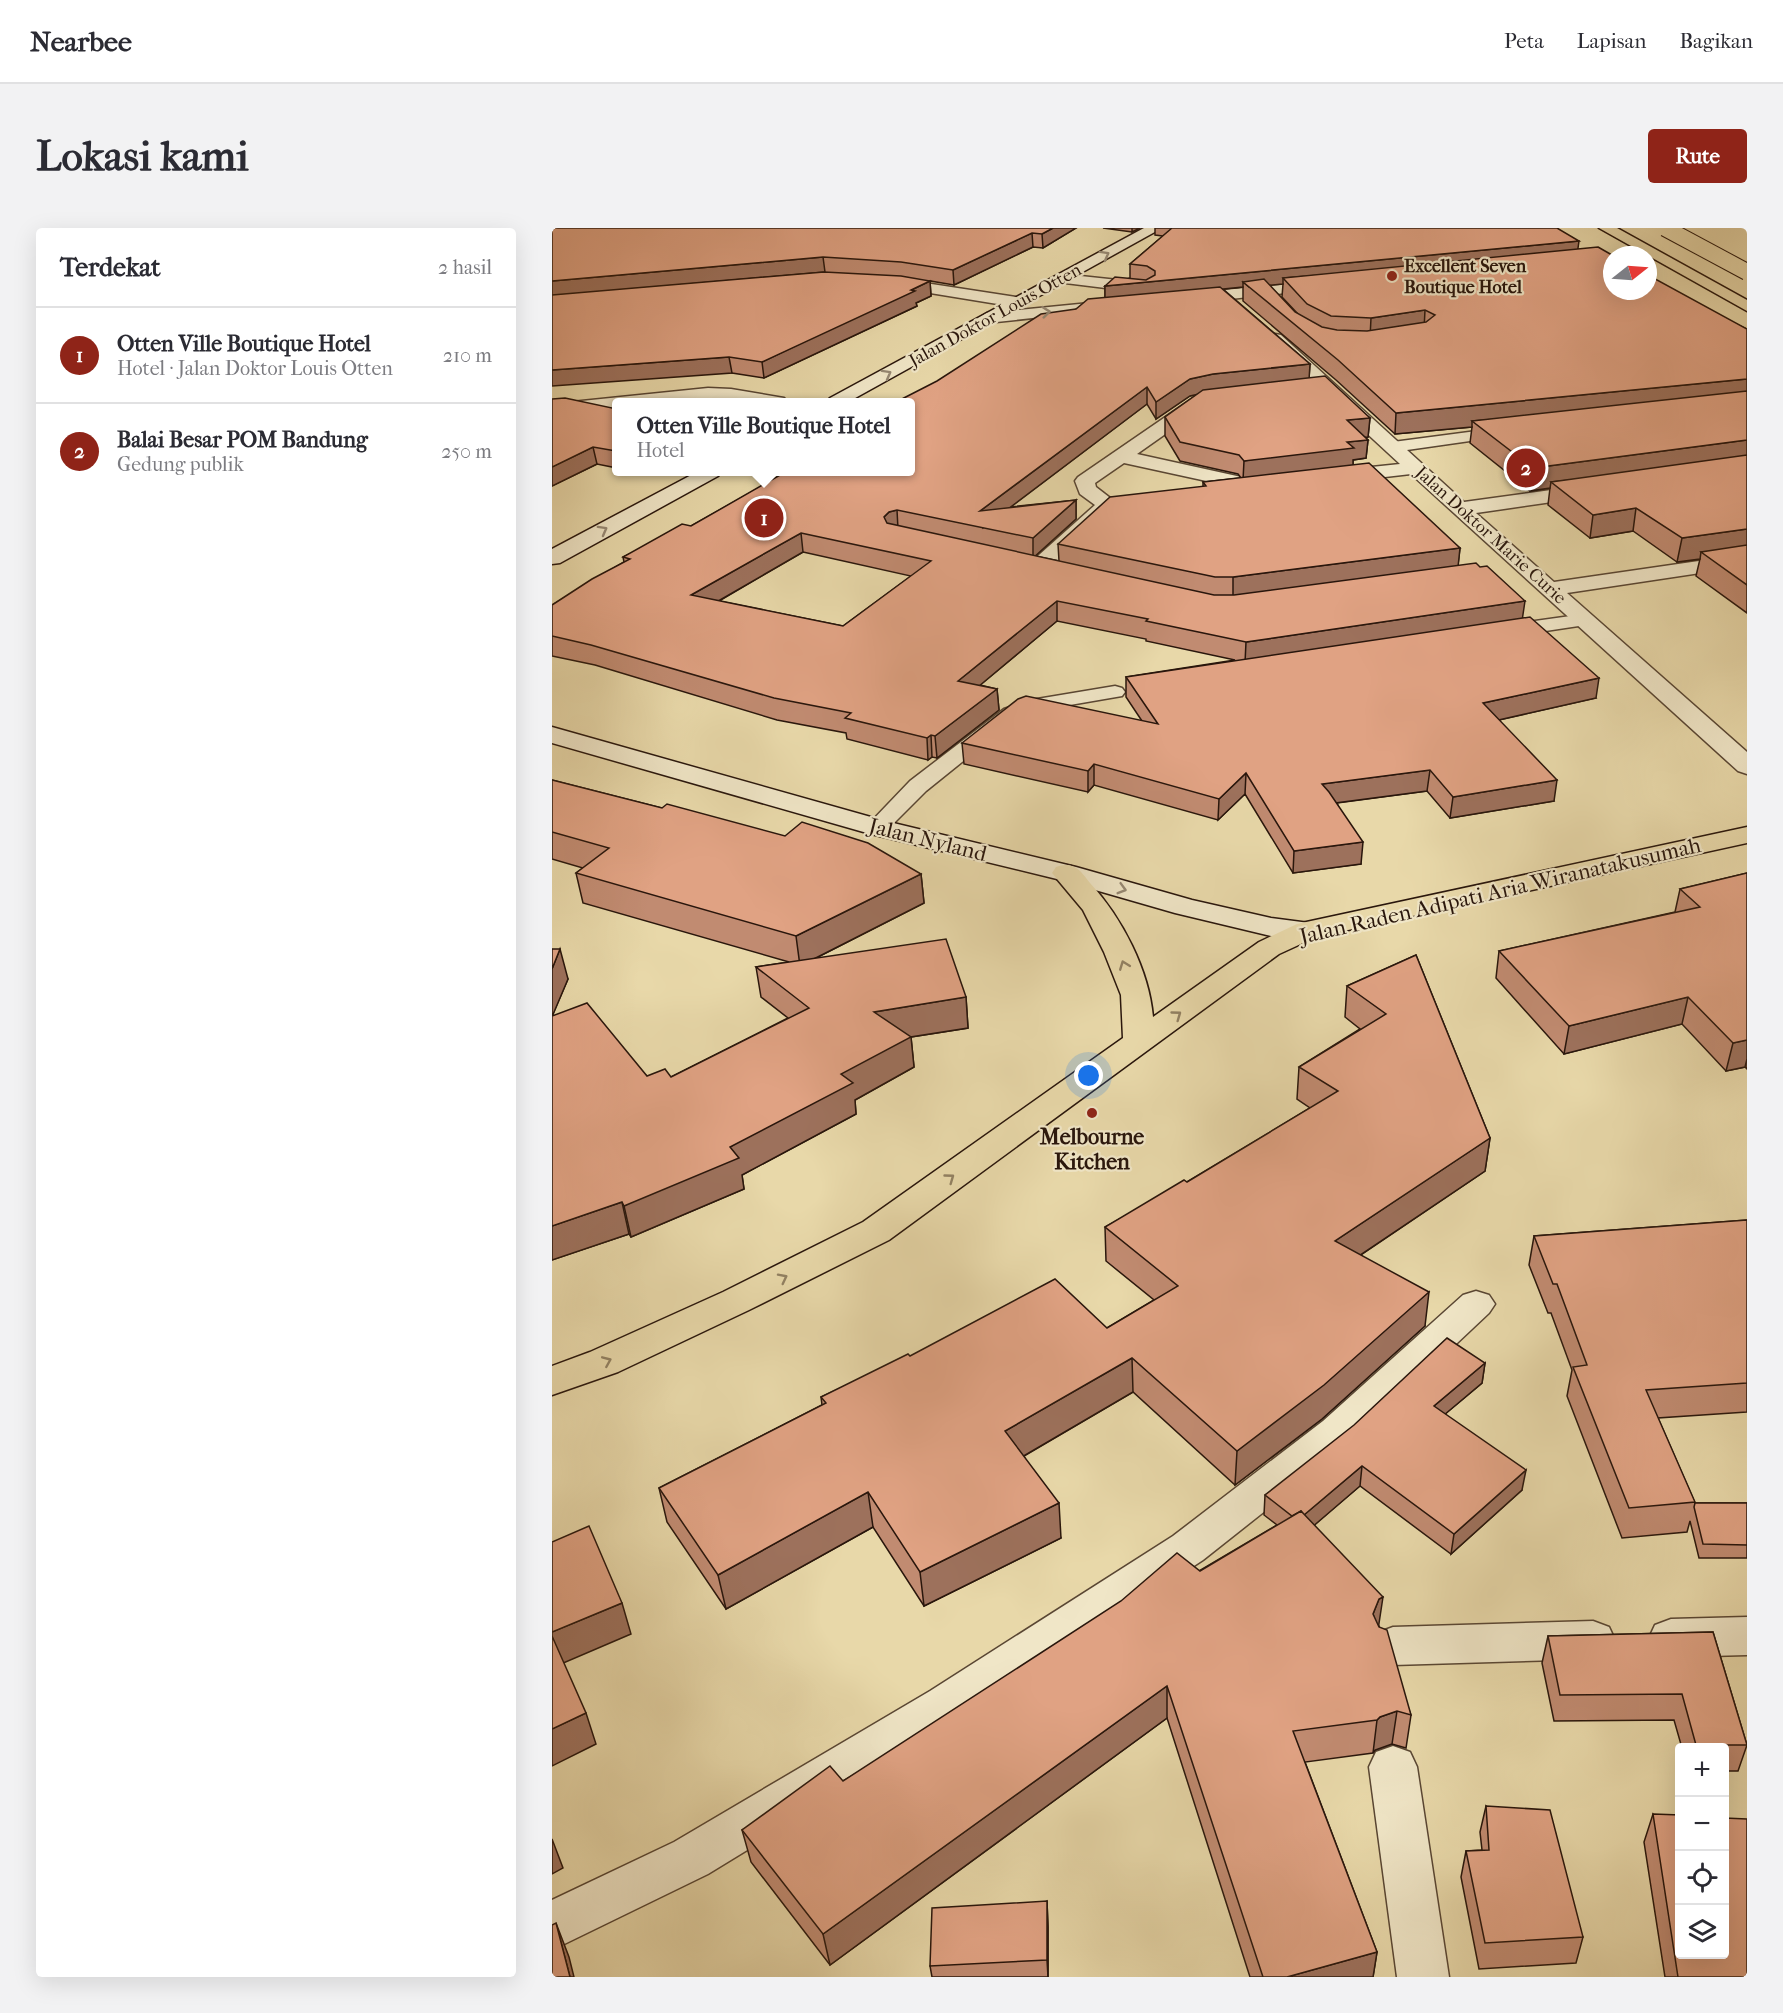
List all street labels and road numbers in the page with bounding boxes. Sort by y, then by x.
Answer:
street label: Jalan Doktor Louis Otten [904,259,1085,373]
street label: Jalan Doktor Marie Curie [1409,461,1570,609]
street label: Jalan Nyland [864,812,990,867]
street label: Jalan Raden Adipati Aria Wiranatakusumah [1295,832,1704,950]

